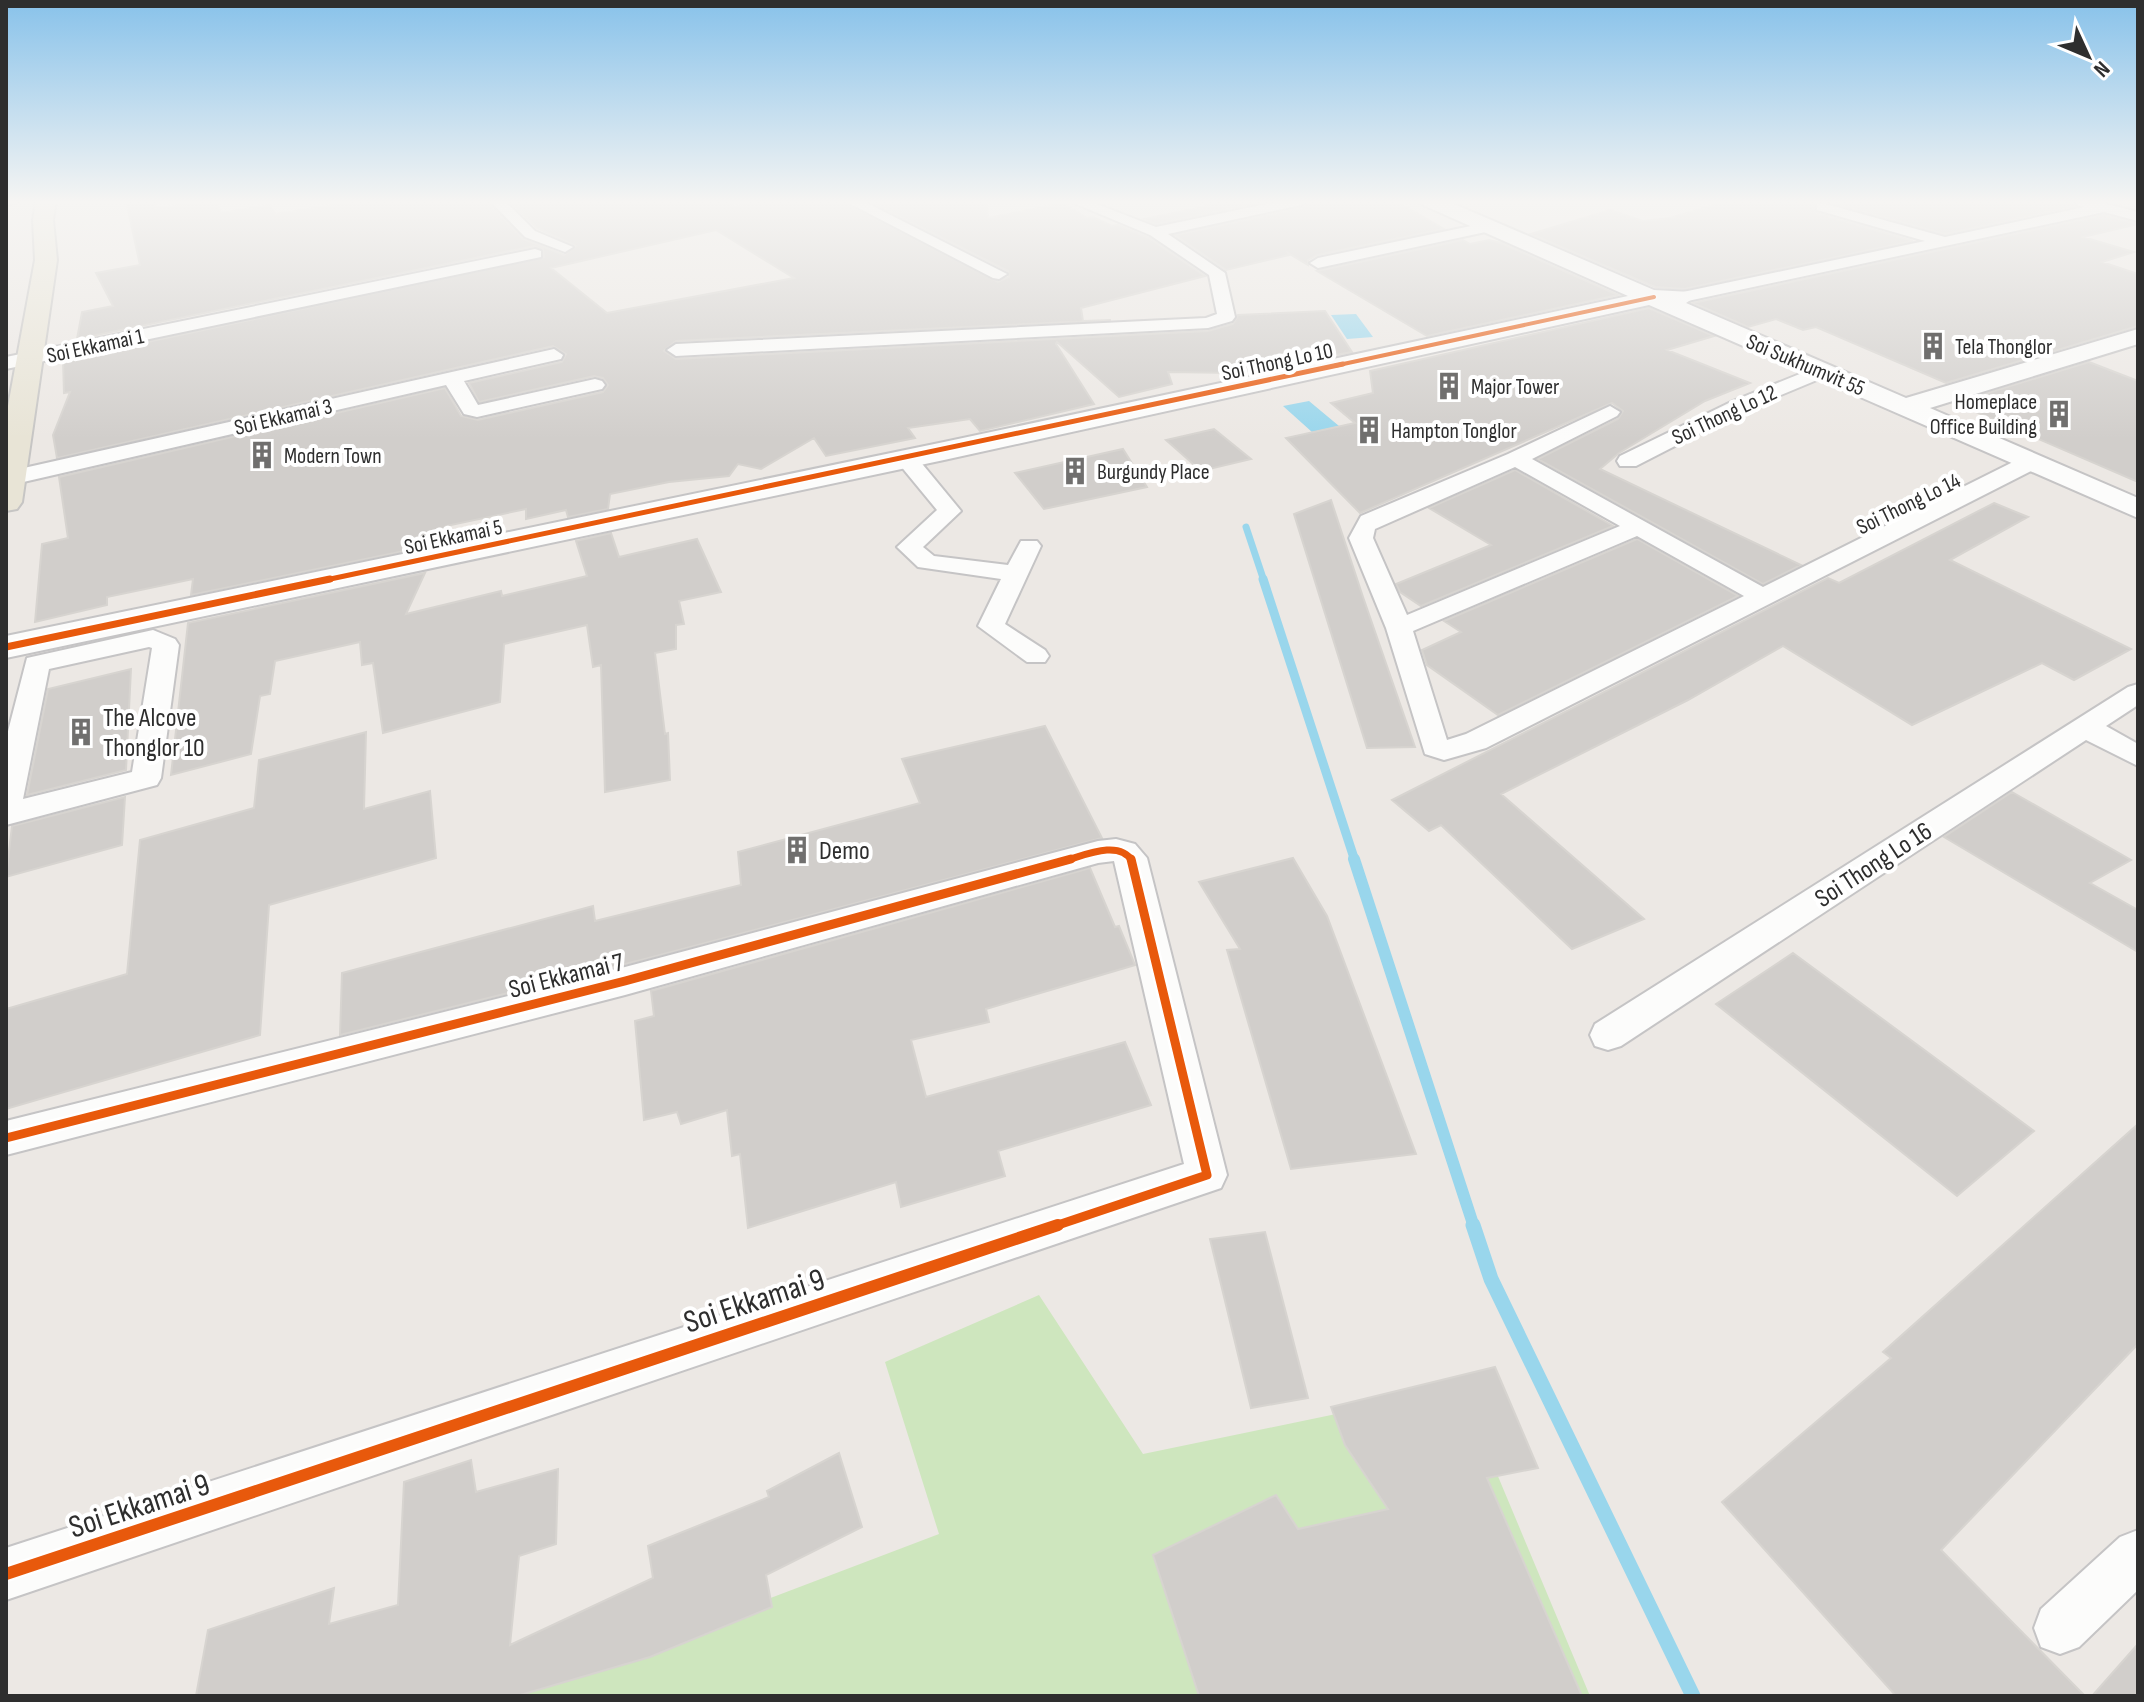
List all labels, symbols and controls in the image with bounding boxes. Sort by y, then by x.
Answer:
north arrow [2048,16,2128,96]
text: N [2088,55,2115,82]
street label: Soi Ekkamai 1 [44,323,147,370]
street label: Soi Sukhumvit 55 [1742,328,1869,403]
building icon: Tela Thonglor [1918,331,1948,361]
place label: Tela Thonglor [1955,334,2052,361]
street label: Soi Thong Lo 10 [1219,337,1335,387]
building icon: Major Tower [1434,371,1464,401]
place label: Major Tower [1471,374,1559,401]
street label: Soi Thong Lo 12 [1668,379,1781,451]
place label: Homeplace Office Building [1930,389,2037,441]
street label: Soi Ekkamai 3 [232,393,335,442]
building icon: Homeplace Office Building [2044,399,2074,429]
building icon: Hampton Tonglor [1354,415,1384,445]
place label: Hampton Tonglor [1391,418,1517,445]
building icon: Modern Town [247,440,277,470]
place label: Modern Town [284,443,382,470]
building icon: Burgundy Place [1060,456,1090,486]
place label: Burgundy Place [1097,459,1210,486]
street label: Soi Thong Lo 14 [1852,468,1965,541]
street label: Soi Ekkamai 5 [402,514,505,561]
place label: The Alcove Thonglor 10 [103,703,205,764]
building icon: The Alcove Thonglor 10 [66,717,96,747]
street label: Soi Thong Lo 16 [1809,816,1938,915]
building icon: Demo [782,835,812,865]
place label: Demo [819,836,870,867]
street label: Soi Ekkamai 7 [506,947,628,1006]
street label: Soi Ekkamai 9 [679,1260,830,1343]
street label: Soi Ekkamai 9 [64,1465,215,1548]

